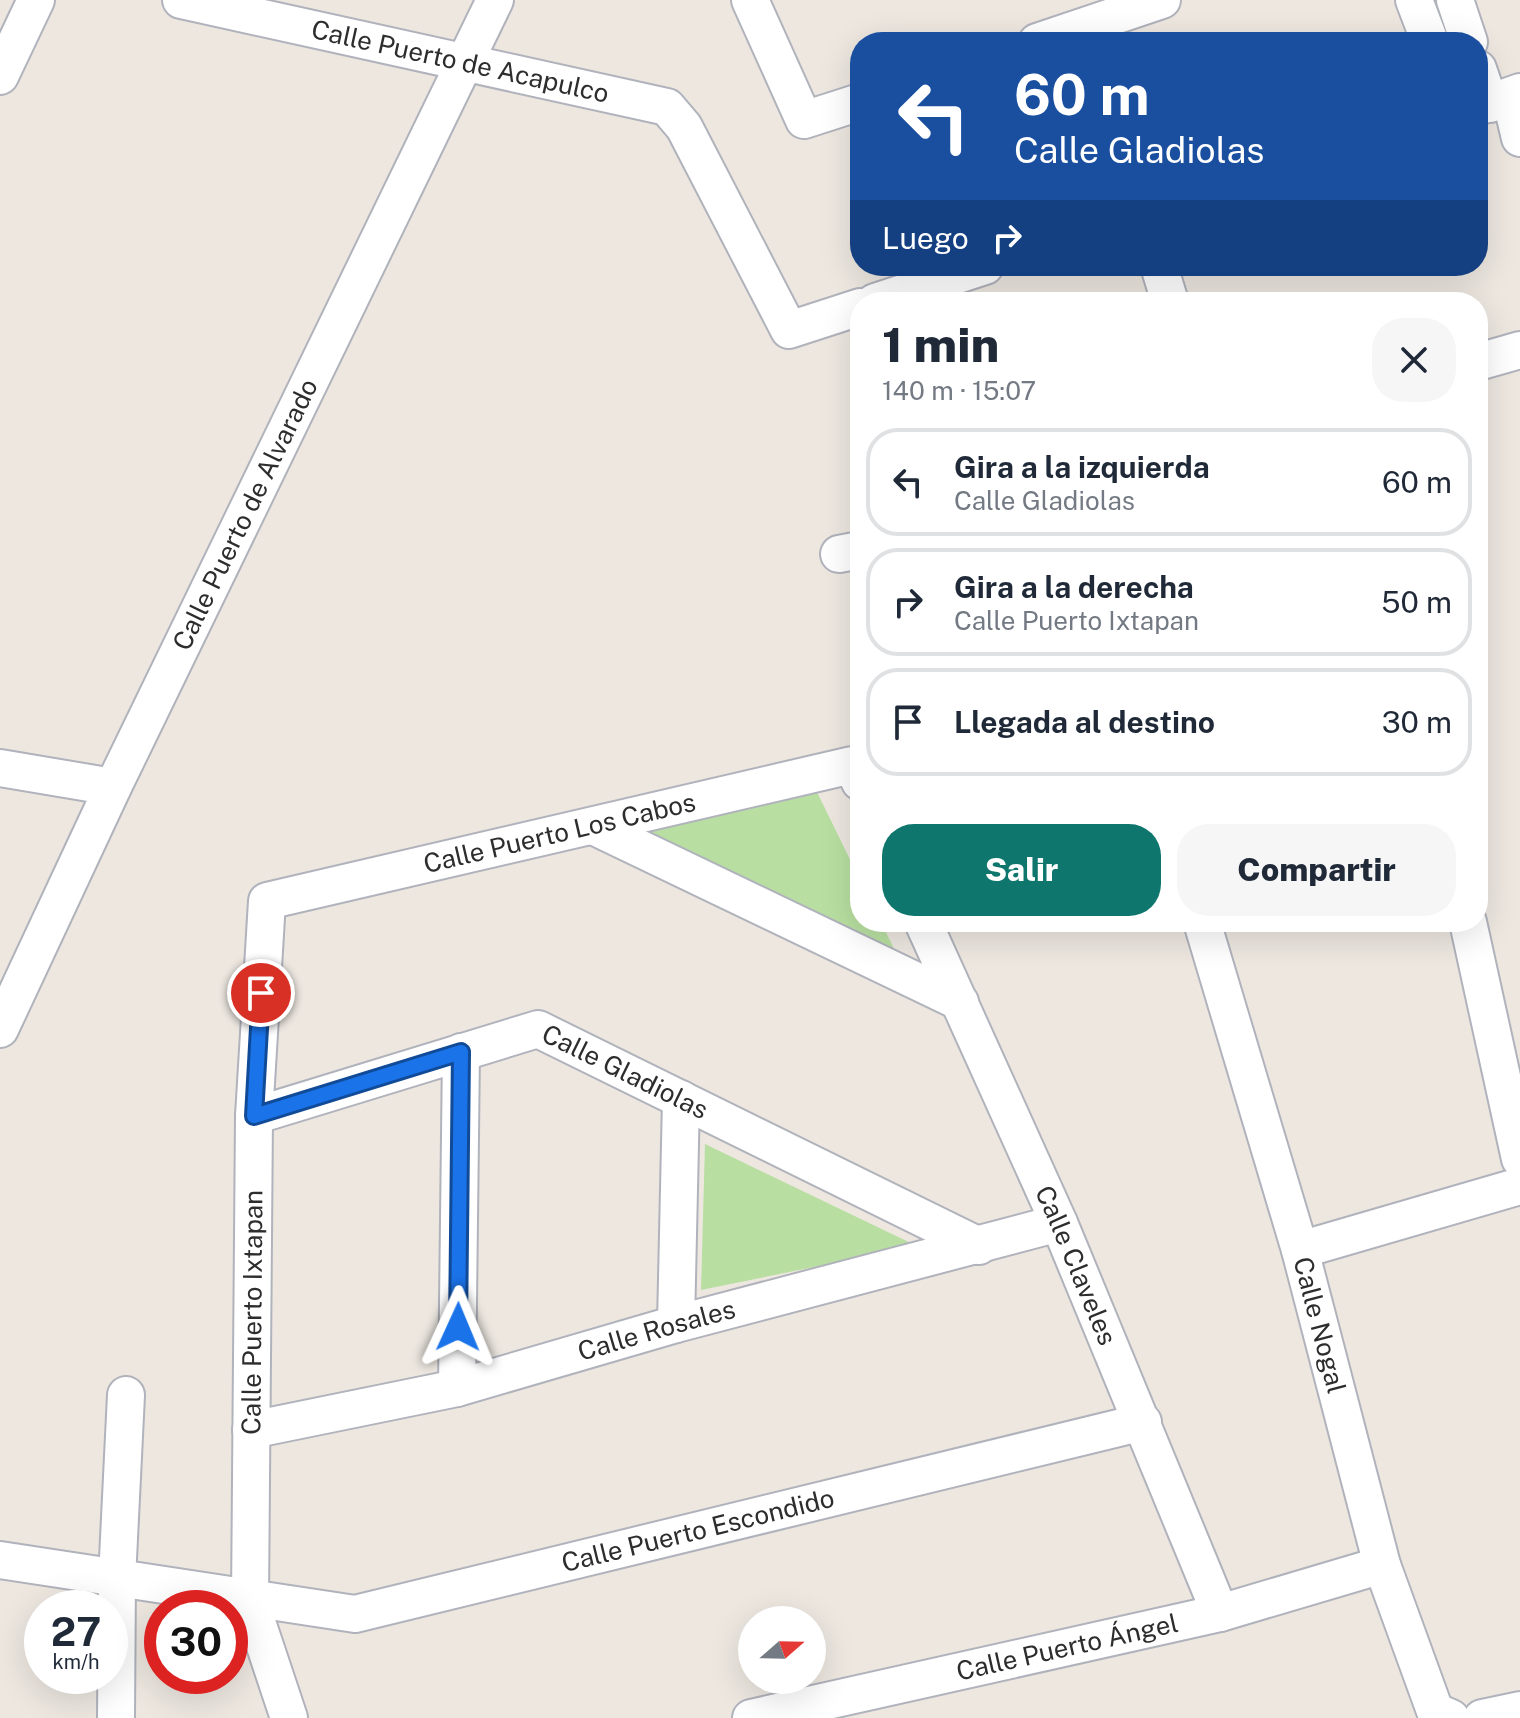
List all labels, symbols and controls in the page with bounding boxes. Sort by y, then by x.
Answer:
street label: Calle Puerto de Acapulco [309,13,612,109]
text: 60 m [1014,62,1150,128]
icon: left [882,64,986,168]
text: Calle Gladiolas [1014,129,1264,171]
icon: right [985,216,1029,260]
text: Luego [882,220,969,256]
text: 1 min [882,316,999,373]
button: close [1372,318,1456,402]
street label: Calle Puerto de Alvarado [166,374,324,655]
text: 140 m · 15:07 [882,375,1036,406]
text: Gira a la izquierda [954,449,1210,485]
icon: left [886,460,930,504]
text: 60 m [1382,464,1452,500]
text: Calle Gladiolas [954,485,1135,516]
text: Gira a la derecha [954,569,1194,605]
icon: right [886,580,930,624]
text: 50 m [1381,584,1452,620]
text: Calle Puerto Ixtapan [954,605,1199,636]
icon: arrive [886,700,930,744]
text: Llegada al destino [954,704,1215,740]
text: 30 m [1382,704,1452,740]
street label: Calle Puerto Los Cabos [420,786,698,879]
button: Salir [882,824,1161,916]
button: Compartir [1177,824,1456,916]
pin [227,959,295,1027]
icon: arrive [239,971,283,1015]
street label: Calle Gladiolas [537,1018,713,1125]
street label: Calle Claveles [1029,1181,1124,1350]
street label: Calle Puerto Ixtapan [235,1190,268,1435]
street label: Calle Nogal [1287,1253,1353,1397]
position arrow [416,1285,500,1369]
street label: Calle Rosales [574,1293,739,1367]
street label: Calle Puerto Escondido [558,1482,837,1578]
speed limit sign: 30 [144,1590,248,1694]
north arrow [738,1606,826,1694]
map controls [738,1606,826,1694]
street label: Calle Puerto Ángel [953,1607,1181,1687]
text: 27 [51,1608,101,1655]
text: km/h [52,1650,100,1674]

